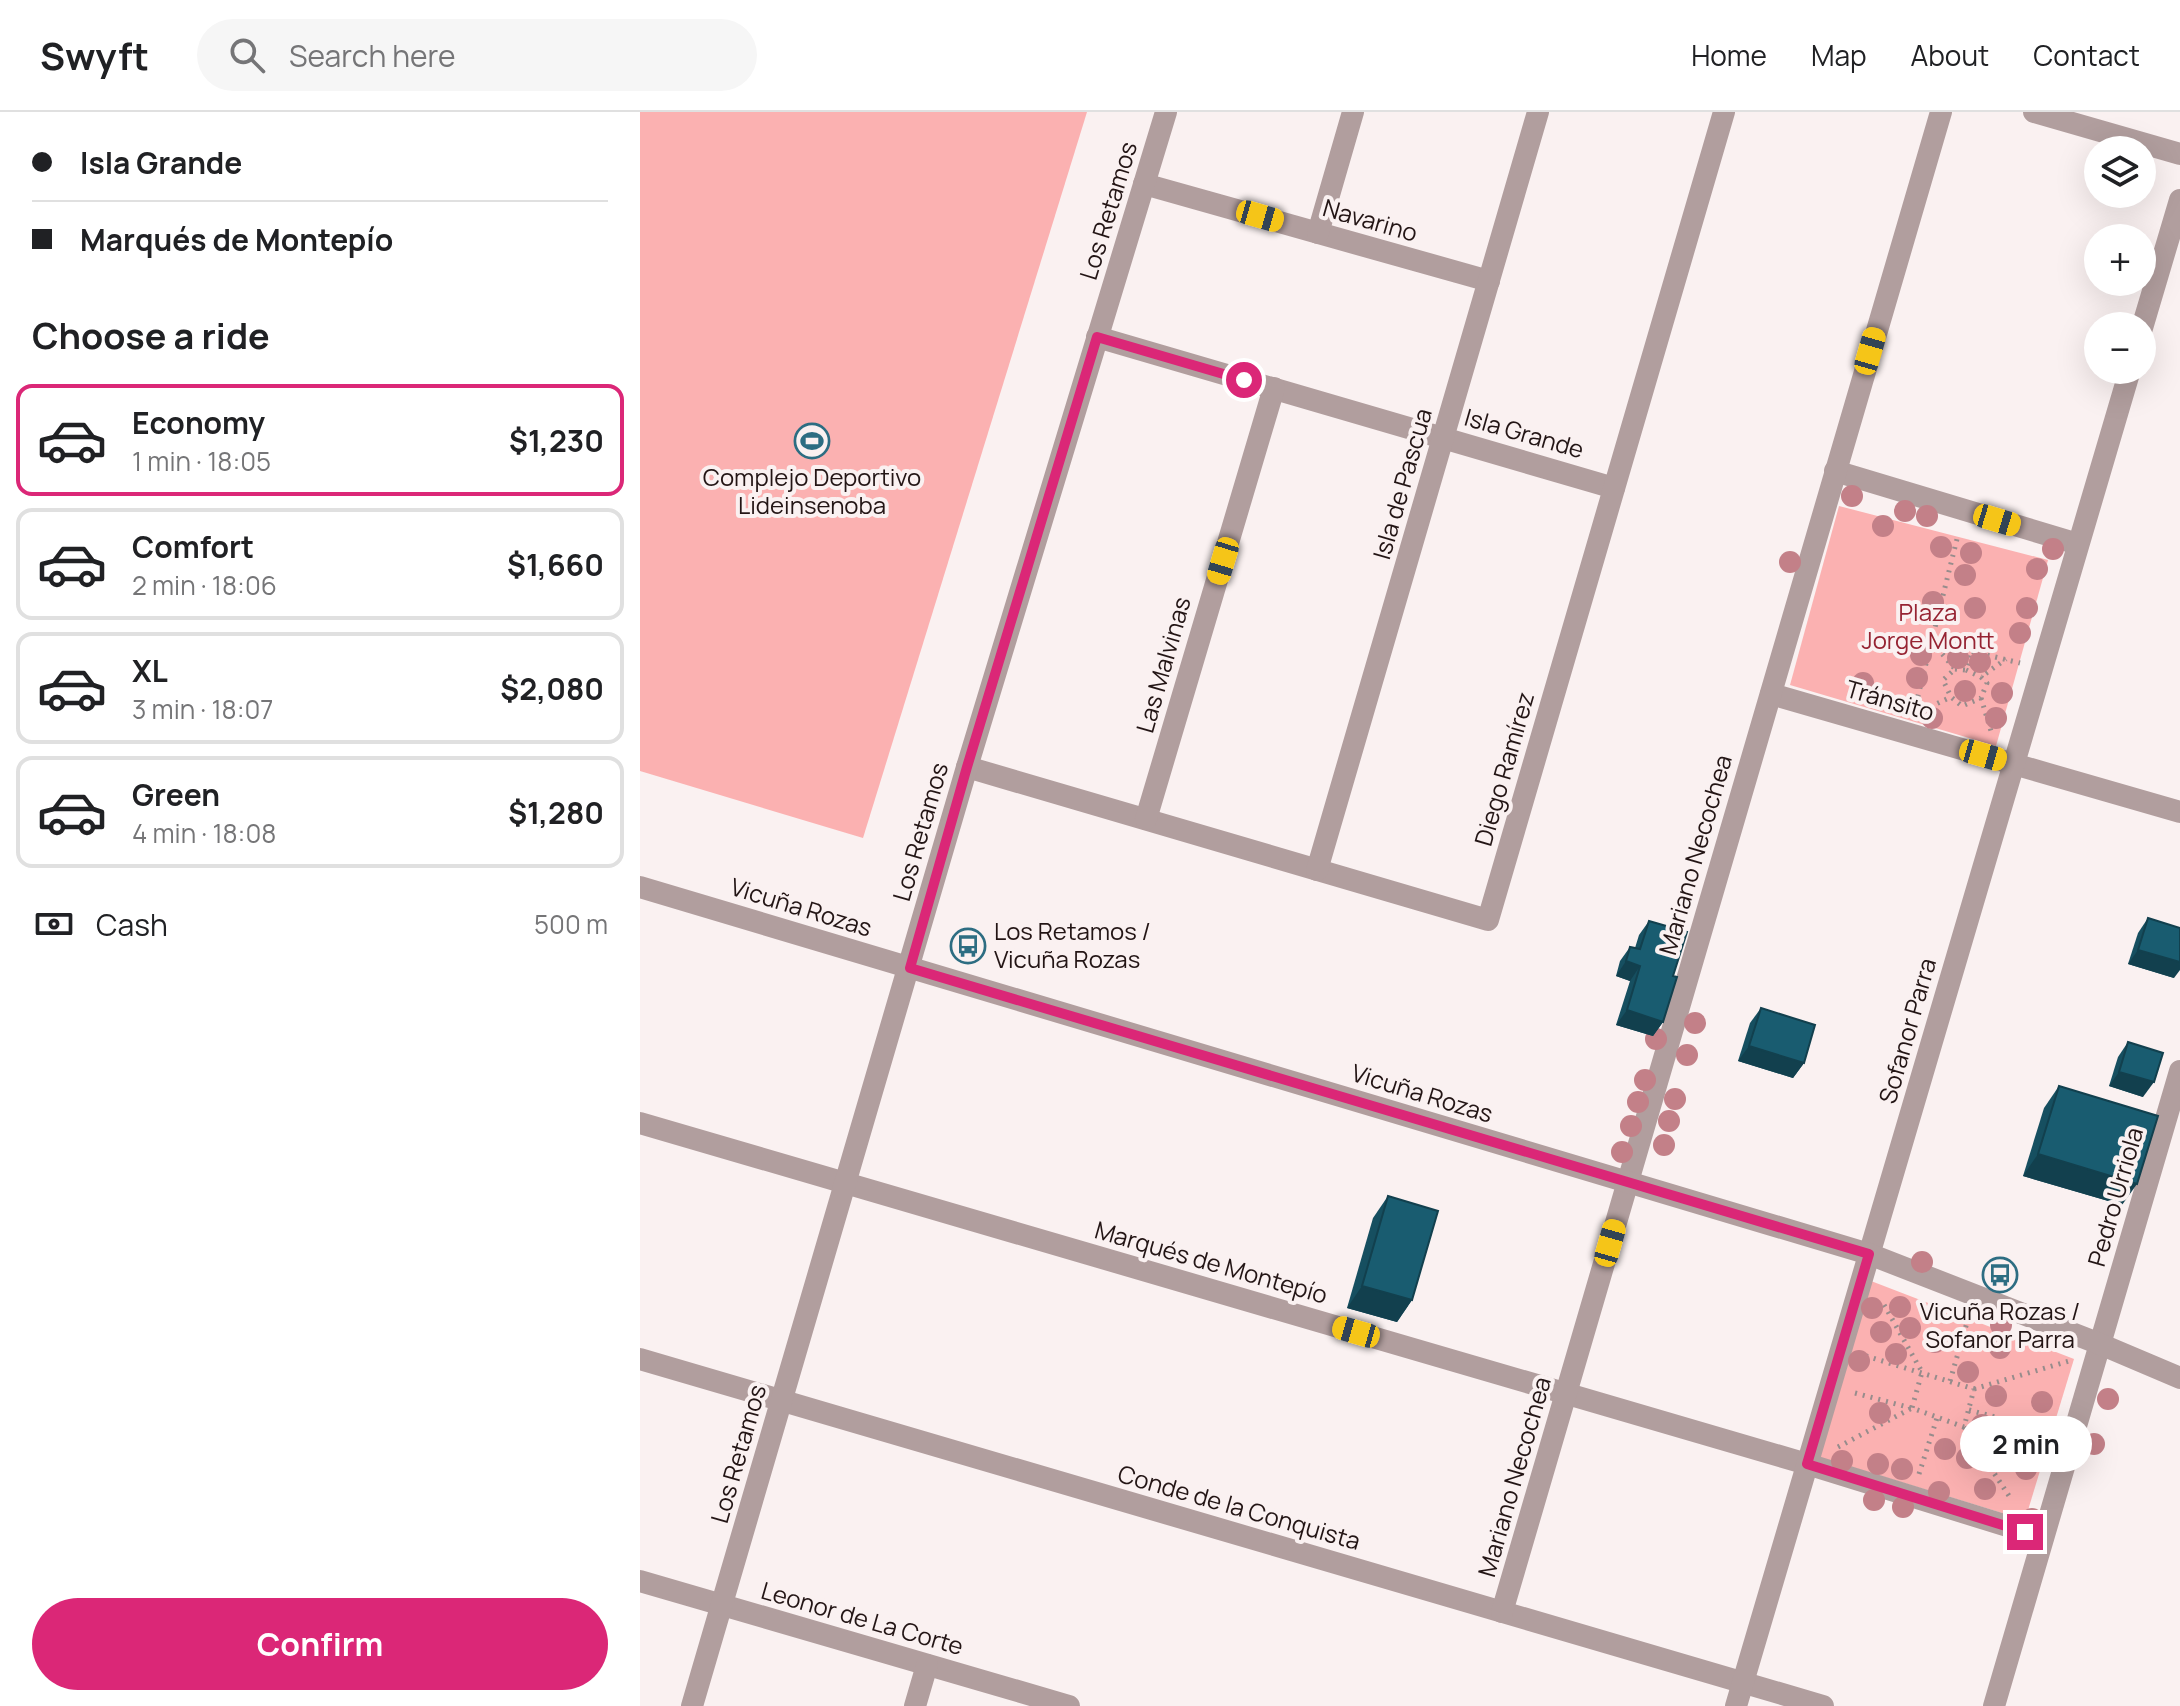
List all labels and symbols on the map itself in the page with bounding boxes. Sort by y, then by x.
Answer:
street label: Los Retamos [1071,137,1144,284]
street label: Navarino [1319,190,1421,249]
car [1234,198,1286,234]
car [1852,325,1888,377]
route start [1226,362,1262,398]
street label: Isla Grande [1461,400,1588,465]
street label: Isla de Pascua [1364,404,1439,563]
sports icon: Complejo Deportivo Lideinsenoba [793,422,831,460]
place label: Complejo Deportivo Lideinsenoba [703,460,921,521]
car [1971,502,2023,538]
car [1205,535,1241,587]
street label: Las Malvinas [1127,593,1198,736]
park label: Plaza Jorge Montt [1862,595,1994,656]
street label: Tránsito [1842,671,1938,728]
street label: Diego Ramírez [1466,688,1541,849]
car [1957,737,2009,773]
street label: Mariano Necochea [1650,751,1739,958]
street label: Los Retamos [884,758,955,905]
street label: Vicuña Rozas [727,869,876,944]
place label: Los Retamos / Vicuña Rozas [994,914,1151,975]
bus stop icon: Los Retamos / Vicuña Rozas [949,927,987,965]
street label: Sofanor Parra [1870,954,1943,1107]
street label: Vicuña Rozas [1348,1055,1497,1130]
street label: Pedro Urriola [2079,1123,2150,1270]
street label: Marqués de Montepío [1091,1213,1332,1311]
car [1592,1217,1628,1269]
bus stop icon: Vicuña Rozas / Sofanor Parra [1981,1256,2019,1294]
place label: Vicuña Rozas / Sofanor Parra [1920,1294,2080,1355]
car [1330,1314,1382,1350]
street label: Mariano Necochea [1469,1373,1558,1580]
street label: Los Retamos [702,1380,773,1527]
callout: 2 min [1959,1416,2091,1472]
street label: Conde de la Conquista [1114,1456,1364,1557]
route end [2007,1514,2043,1550]
street label: Leonor de La Corte [757,1573,967,1662]

